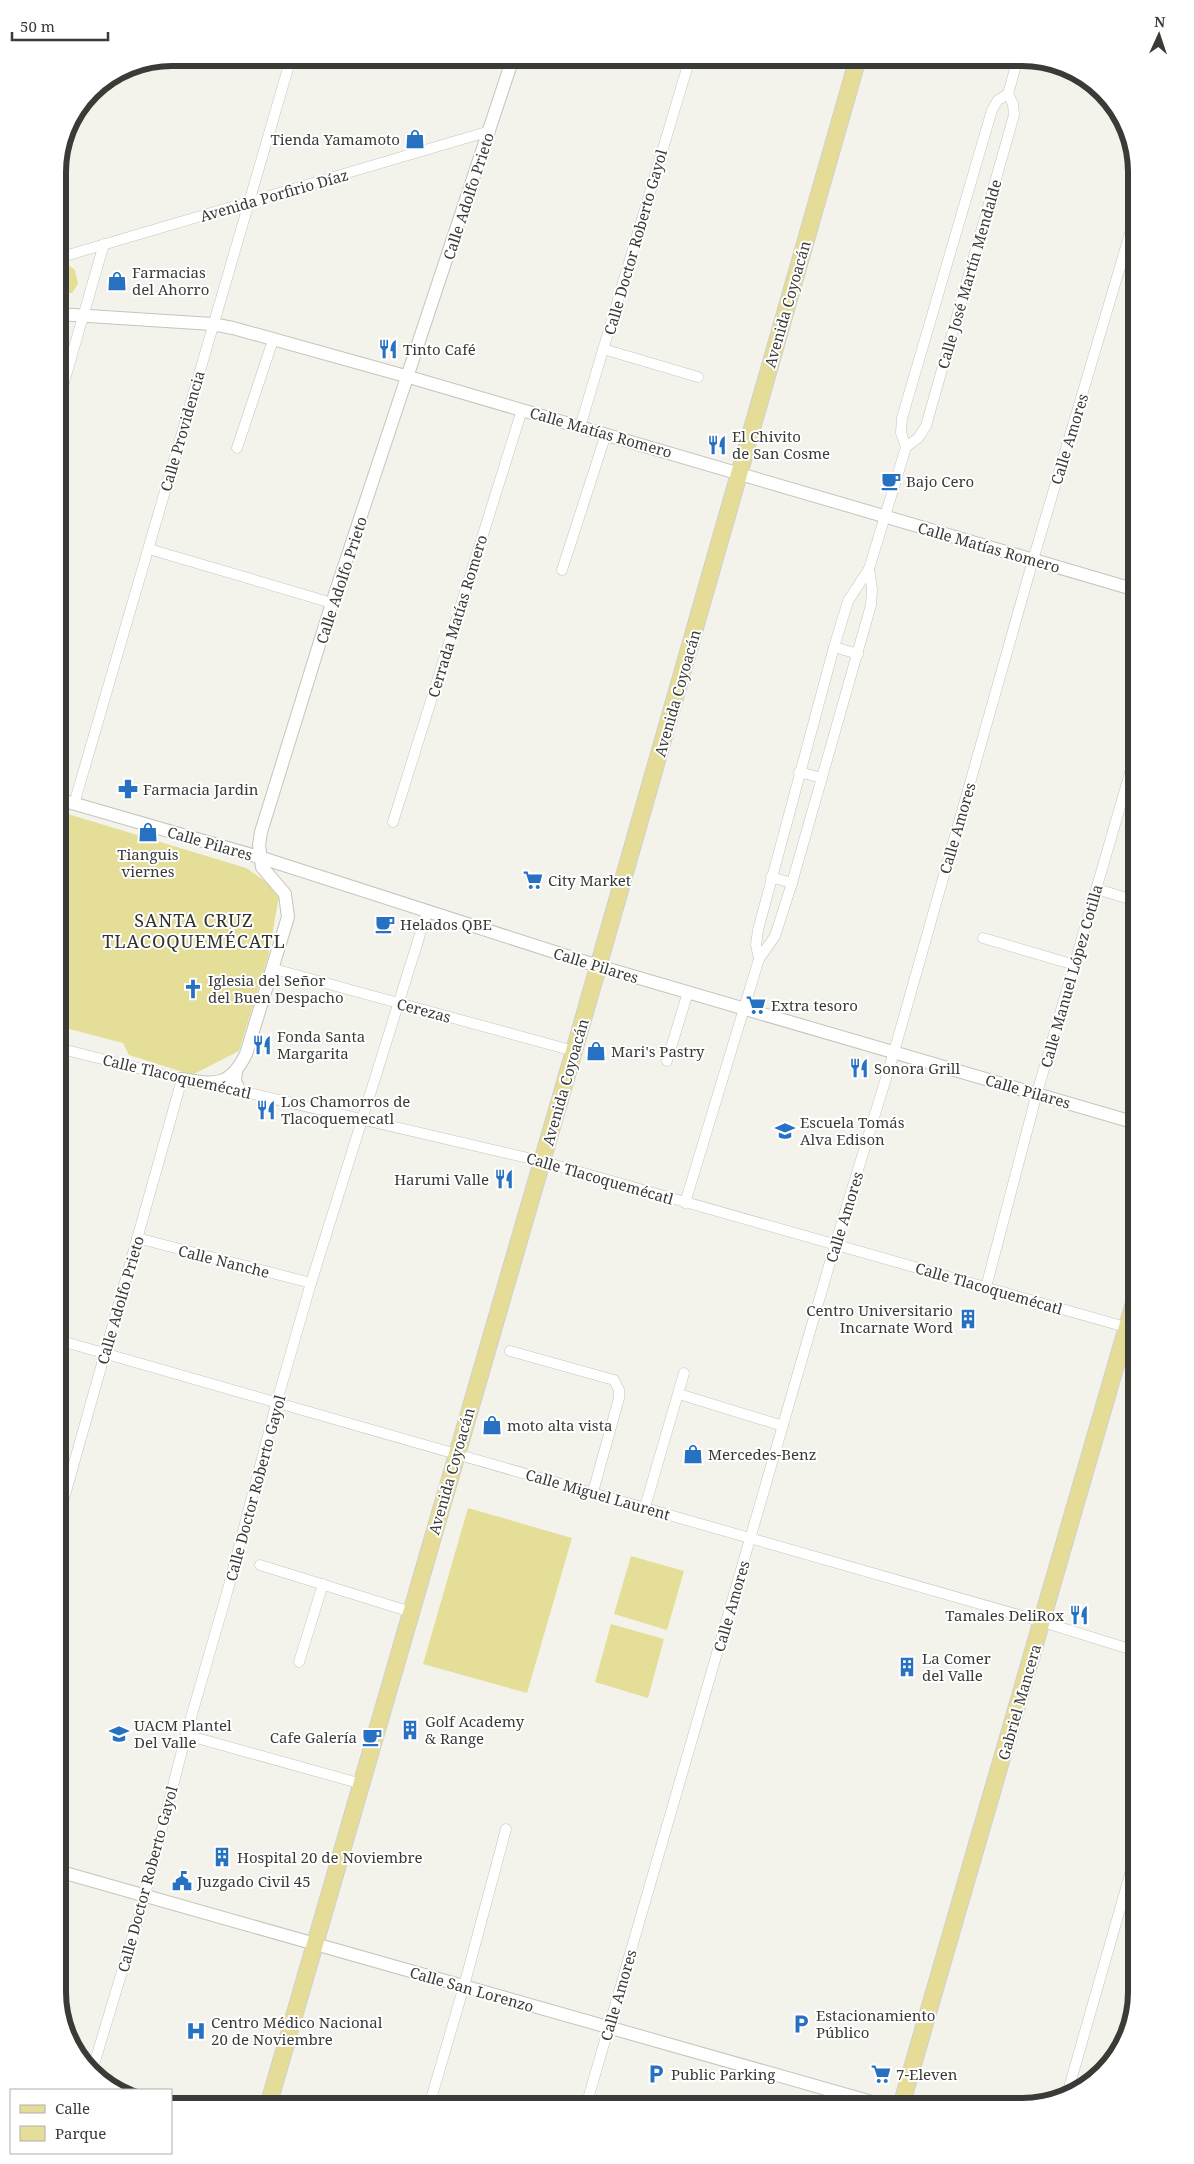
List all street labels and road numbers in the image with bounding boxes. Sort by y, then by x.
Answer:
street label: Calle Adolfo Prieto [438,130,498,262]
street label: Calle Doctor Roberto Gayol [599,147,671,337]
street label: Avenida Porfirio Díaz [198,164,350,226]
street label: Calle José Martín Mendalde [932,177,1006,371]
street label: Avenida Coyoacán [759,238,815,370]
street label: Calle Providencia [155,368,209,494]
street label: Calle Amores [1046,391,1092,487]
street label: Calle Matías Romero [528,402,674,462]
street label: Calle Adolfo Prieto [311,514,371,646]
street label: Calle Matías Romero [916,517,1062,577]
street label: Cerrada Matías Romero [423,532,491,700]
street label: Avenida Coyoacán [649,627,705,759]
street label: Calle Amores [934,780,980,876]
street label: Calle Pilares [165,821,255,865]
street label: Calle Manuel López Cotilla [1035,882,1107,1070]
street label: Calle Pilares [551,943,641,987]
street label: Cerezas [395,993,453,1027]
street label: Avenida Coyoacán [537,1016,593,1148]
street label: Calle Tlacoquemécatl [101,1049,254,1103]
street label: Calle Pilares [983,1069,1073,1113]
street label: Calle Tlacoquemécatl [524,1147,676,1209]
street label: Calle Amores [821,1169,867,1265]
street label: Calle Adolfo Prieto [92,1233,148,1367]
street label: Calle Nanche [176,1240,272,1282]
street label: Calle Tlacoquemécatl [913,1257,1065,1319]
street label: Calle Doctor Roberto Gayol [220,1392,290,1583]
street label: Avenida Coyoacán [423,1405,479,1537]
street label: Calle Miguel Laurent [523,1464,673,1524]
street label: Calle Amores [708,1558,754,1654]
street label: Gabriel Mancera [993,1642,1045,1762]
street label: Calle Doctor Roberto Gayol [112,1783,182,1974]
street label: Calle Amores [595,1947,641,2043]
street label: Calle San Lorenzo [408,1962,536,2016]

